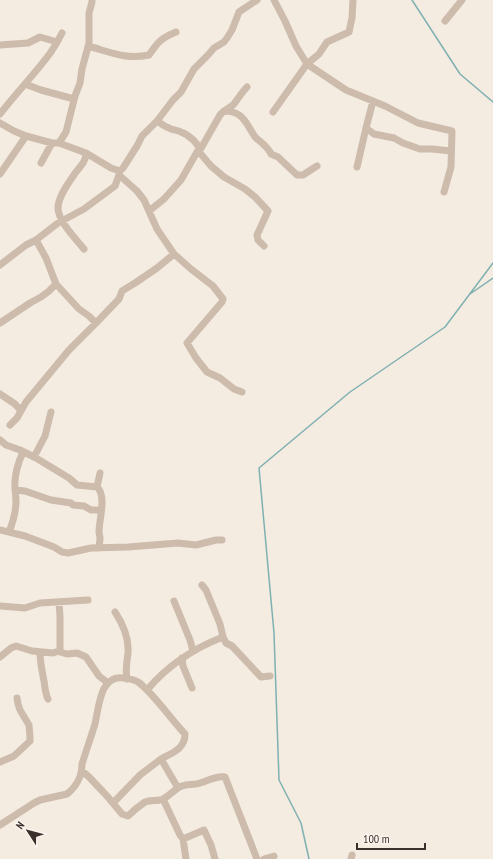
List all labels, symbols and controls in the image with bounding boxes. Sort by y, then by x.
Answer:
north arrow [8,811,48,851]
text: N [12,819,27,832]
scale bar [357,825,425,851]
text: 100 m [363,831,390,846]

